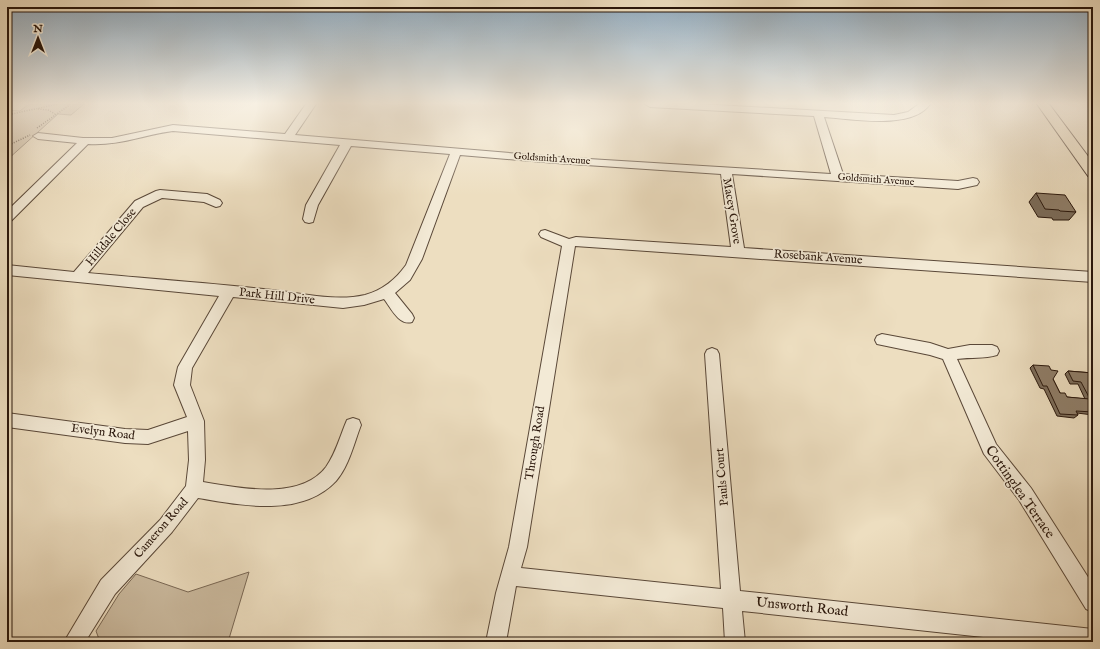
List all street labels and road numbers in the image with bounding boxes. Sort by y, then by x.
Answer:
street label: Goldsmith Avenue [513,150,591,168]
street label: Goldsmith Avenue [837,171,915,189]
street label: Macey Grove [719,177,745,246]
street label: Hilldale Close [82,205,140,269]
street label: Rosebank Avenue [773,246,863,268]
street label: Park Hill Drive [238,285,316,307]
street label: Through Road [522,404,548,481]
street label: Evelyn Road [70,421,136,443]
street label: Cottinglea Terrace [981,442,1059,542]
street label: Pauls Court [712,447,732,507]
street label: Cameron Road [131,494,192,561]
street label: Unsworth Road [755,593,850,621]

